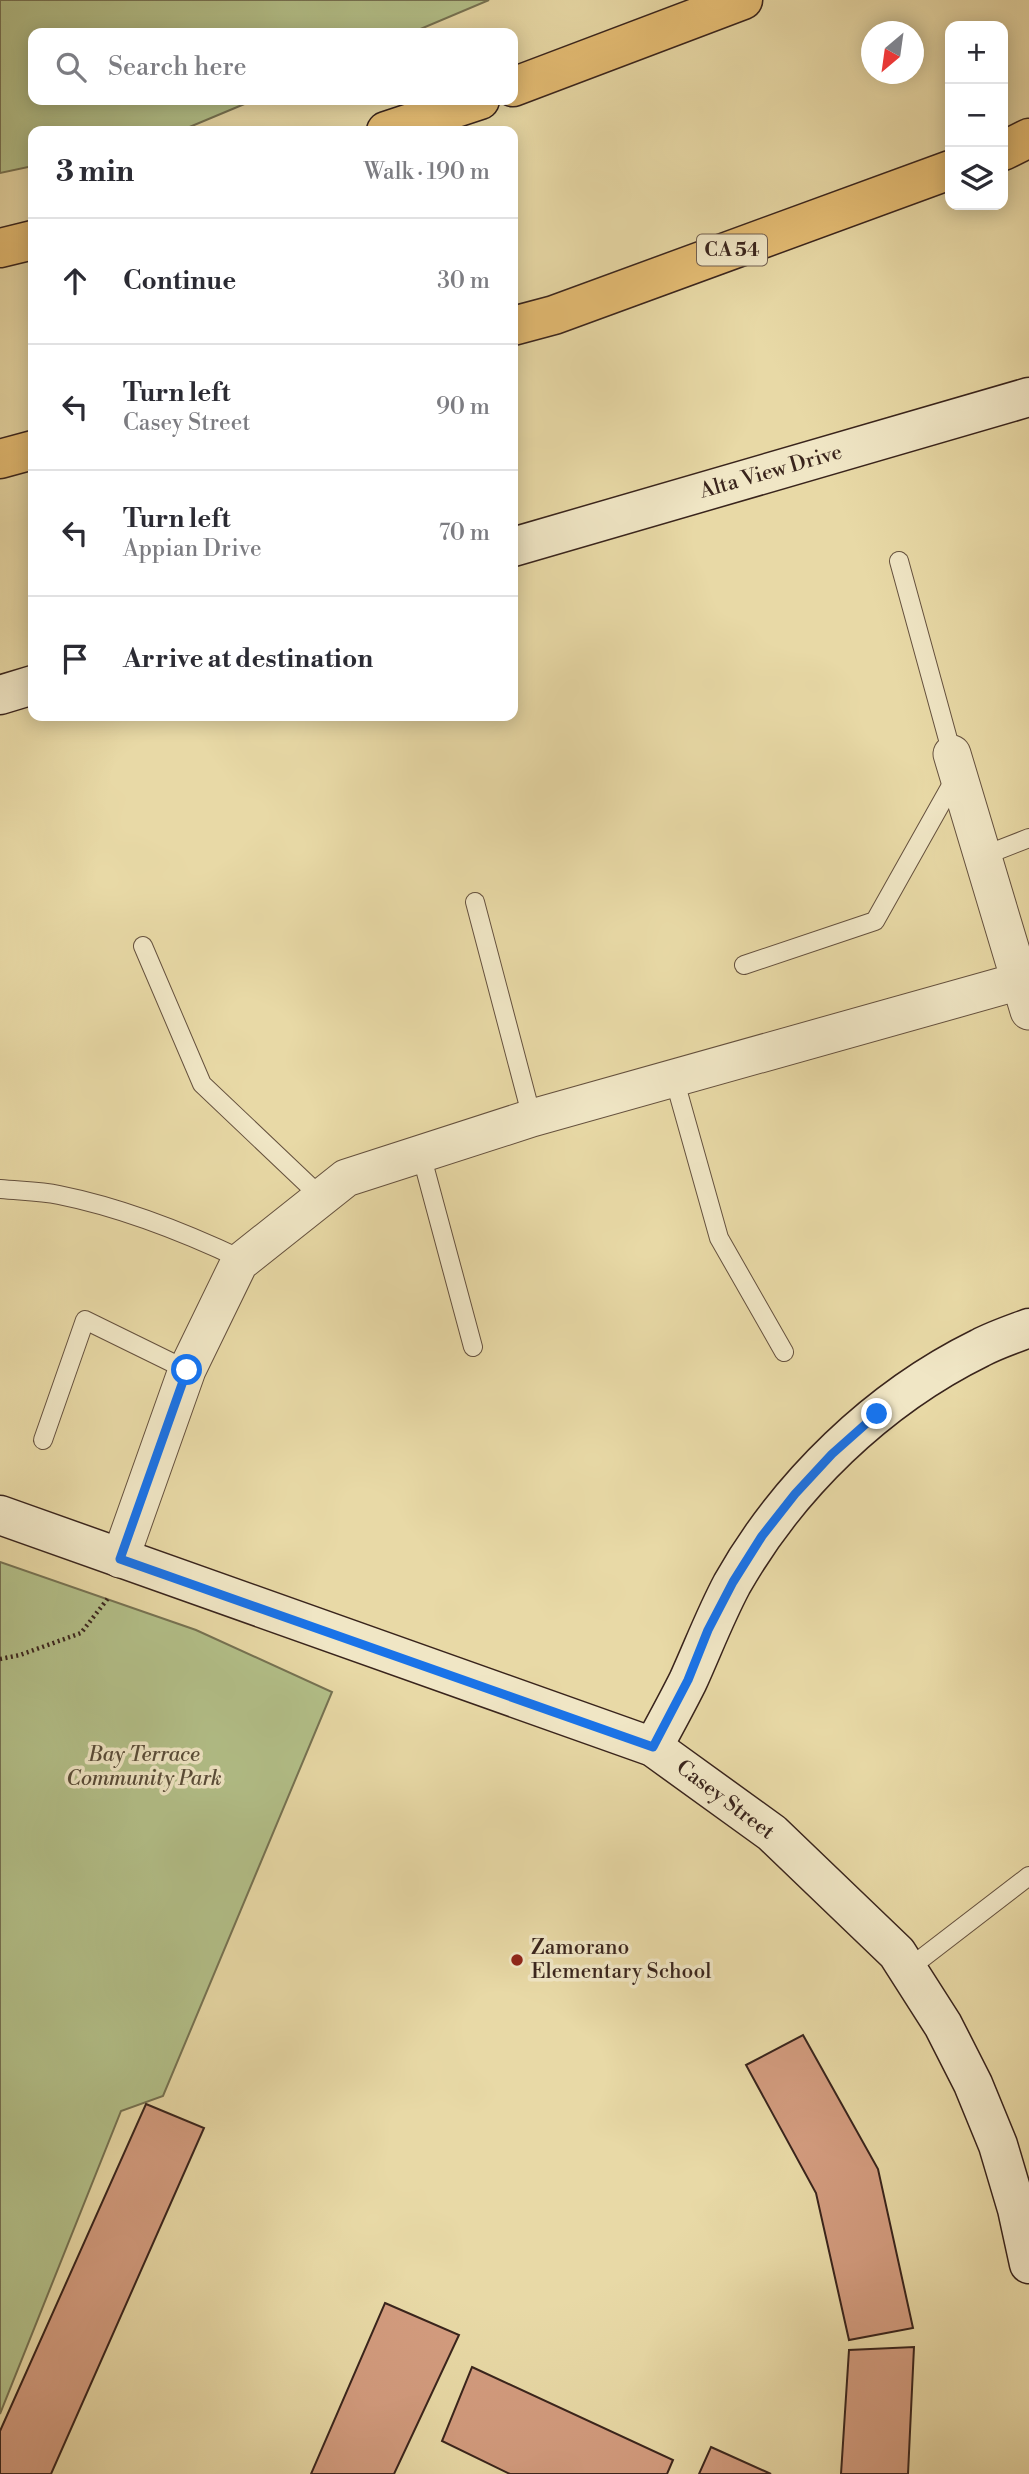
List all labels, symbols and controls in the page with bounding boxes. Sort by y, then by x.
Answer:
north arrow [861,21,924,84]
map controls [945,21,1008,210]
button: + [945,21,1008,84]
search box [28,28,518,105]
icon: search [52,48,90,86]
text: Search here [108,51,247,83]
button: − [945,84,1008,147]
button: layers [945,147,1008,210]
text: 3 min [56,153,134,191]
text: Walk · 190 m [364,158,490,186]
road number: CA 54 [697,234,767,266]
icon: ahead [56,262,94,300]
text: Continue [123,265,236,297]
text: 30 m [437,267,490,295]
text: Turn left [123,377,231,409]
icon: left [56,388,94,426]
text: 90 m [436,393,490,421]
text: Casey Street [123,409,250,437]
street label: Alta View Drive [696,439,845,505]
text: Turn left [123,503,231,535]
icon: left [56,514,94,552]
text: 70 m [439,519,490,547]
text: Appian Drive [123,535,262,563]
icon: arrive [56,640,94,678]
text: Arrive at destination [123,643,373,675]
route start [171,1354,202,1385]
route end [861,1398,892,1429]
park label: Bay Terrace Community Park [66,1742,222,1792]
street label: Casey Street [671,1755,780,1846]
place label: Zamorano Elementary School [531,1935,711,1985]
marker: Zamorano Elementary School [509,1952,525,1968]

